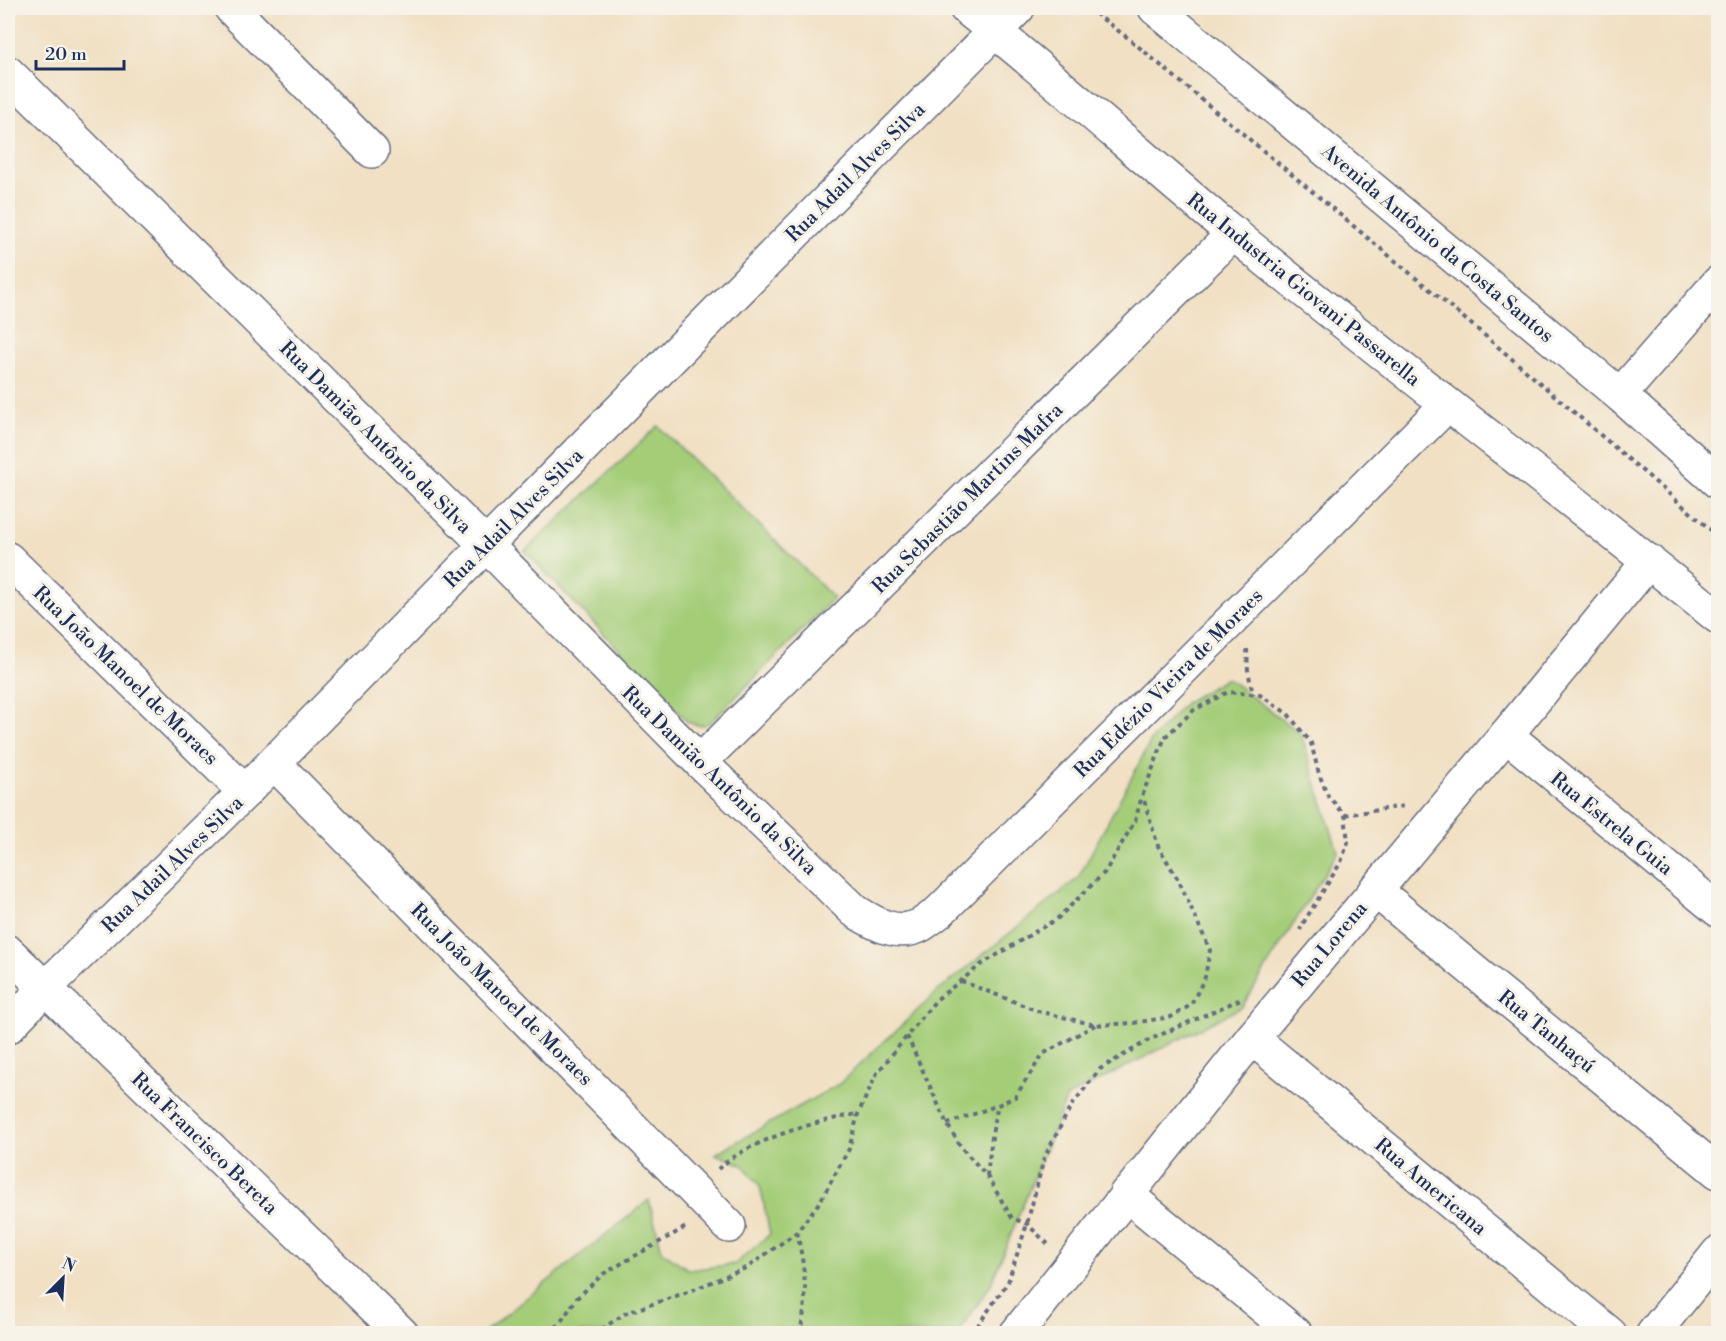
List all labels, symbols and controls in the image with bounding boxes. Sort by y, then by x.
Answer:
scale bar [36,33,124,71]
text: 20 m [45,43,87,66]
street label: Rua Adail Alves Silva [781,97,932,248]
street label: Avenida Antônio da Costa Santos [1315,139,1558,349]
street label: Rua Industria Giovani Passarella [1181,188,1426,393]
street label: Rua Damião Antônio da Silva [273,337,477,540]
street label: Rua Sebastião Martins Mafra [867,398,1069,600]
street label: Rua Adail Alves Silva [439,443,590,594]
street label: Rua João Manoel de Moraes [27,581,223,771]
street label: Rua Edézio Vieira de Moraes [1069,584,1269,784]
street label: Rua Damião Antônio da Silva [616,681,823,882]
street label: Rua Estrela Guia [1545,767,1678,882]
street label: Rua Adail Alves Silva [97,790,250,939]
street label: Rua Lorena [1287,896,1374,993]
street label: Rua João Manoel de Moraes [404,899,597,1092]
street label: Rua Tanhaçú [1492,985,1600,1079]
street label: Rua Francisco Bereta [125,1068,283,1221]
street label: Rua Americana [1369,1133,1492,1242]
north arrow [33,1248,93,1308]
text: N [59,1254,79,1277]

